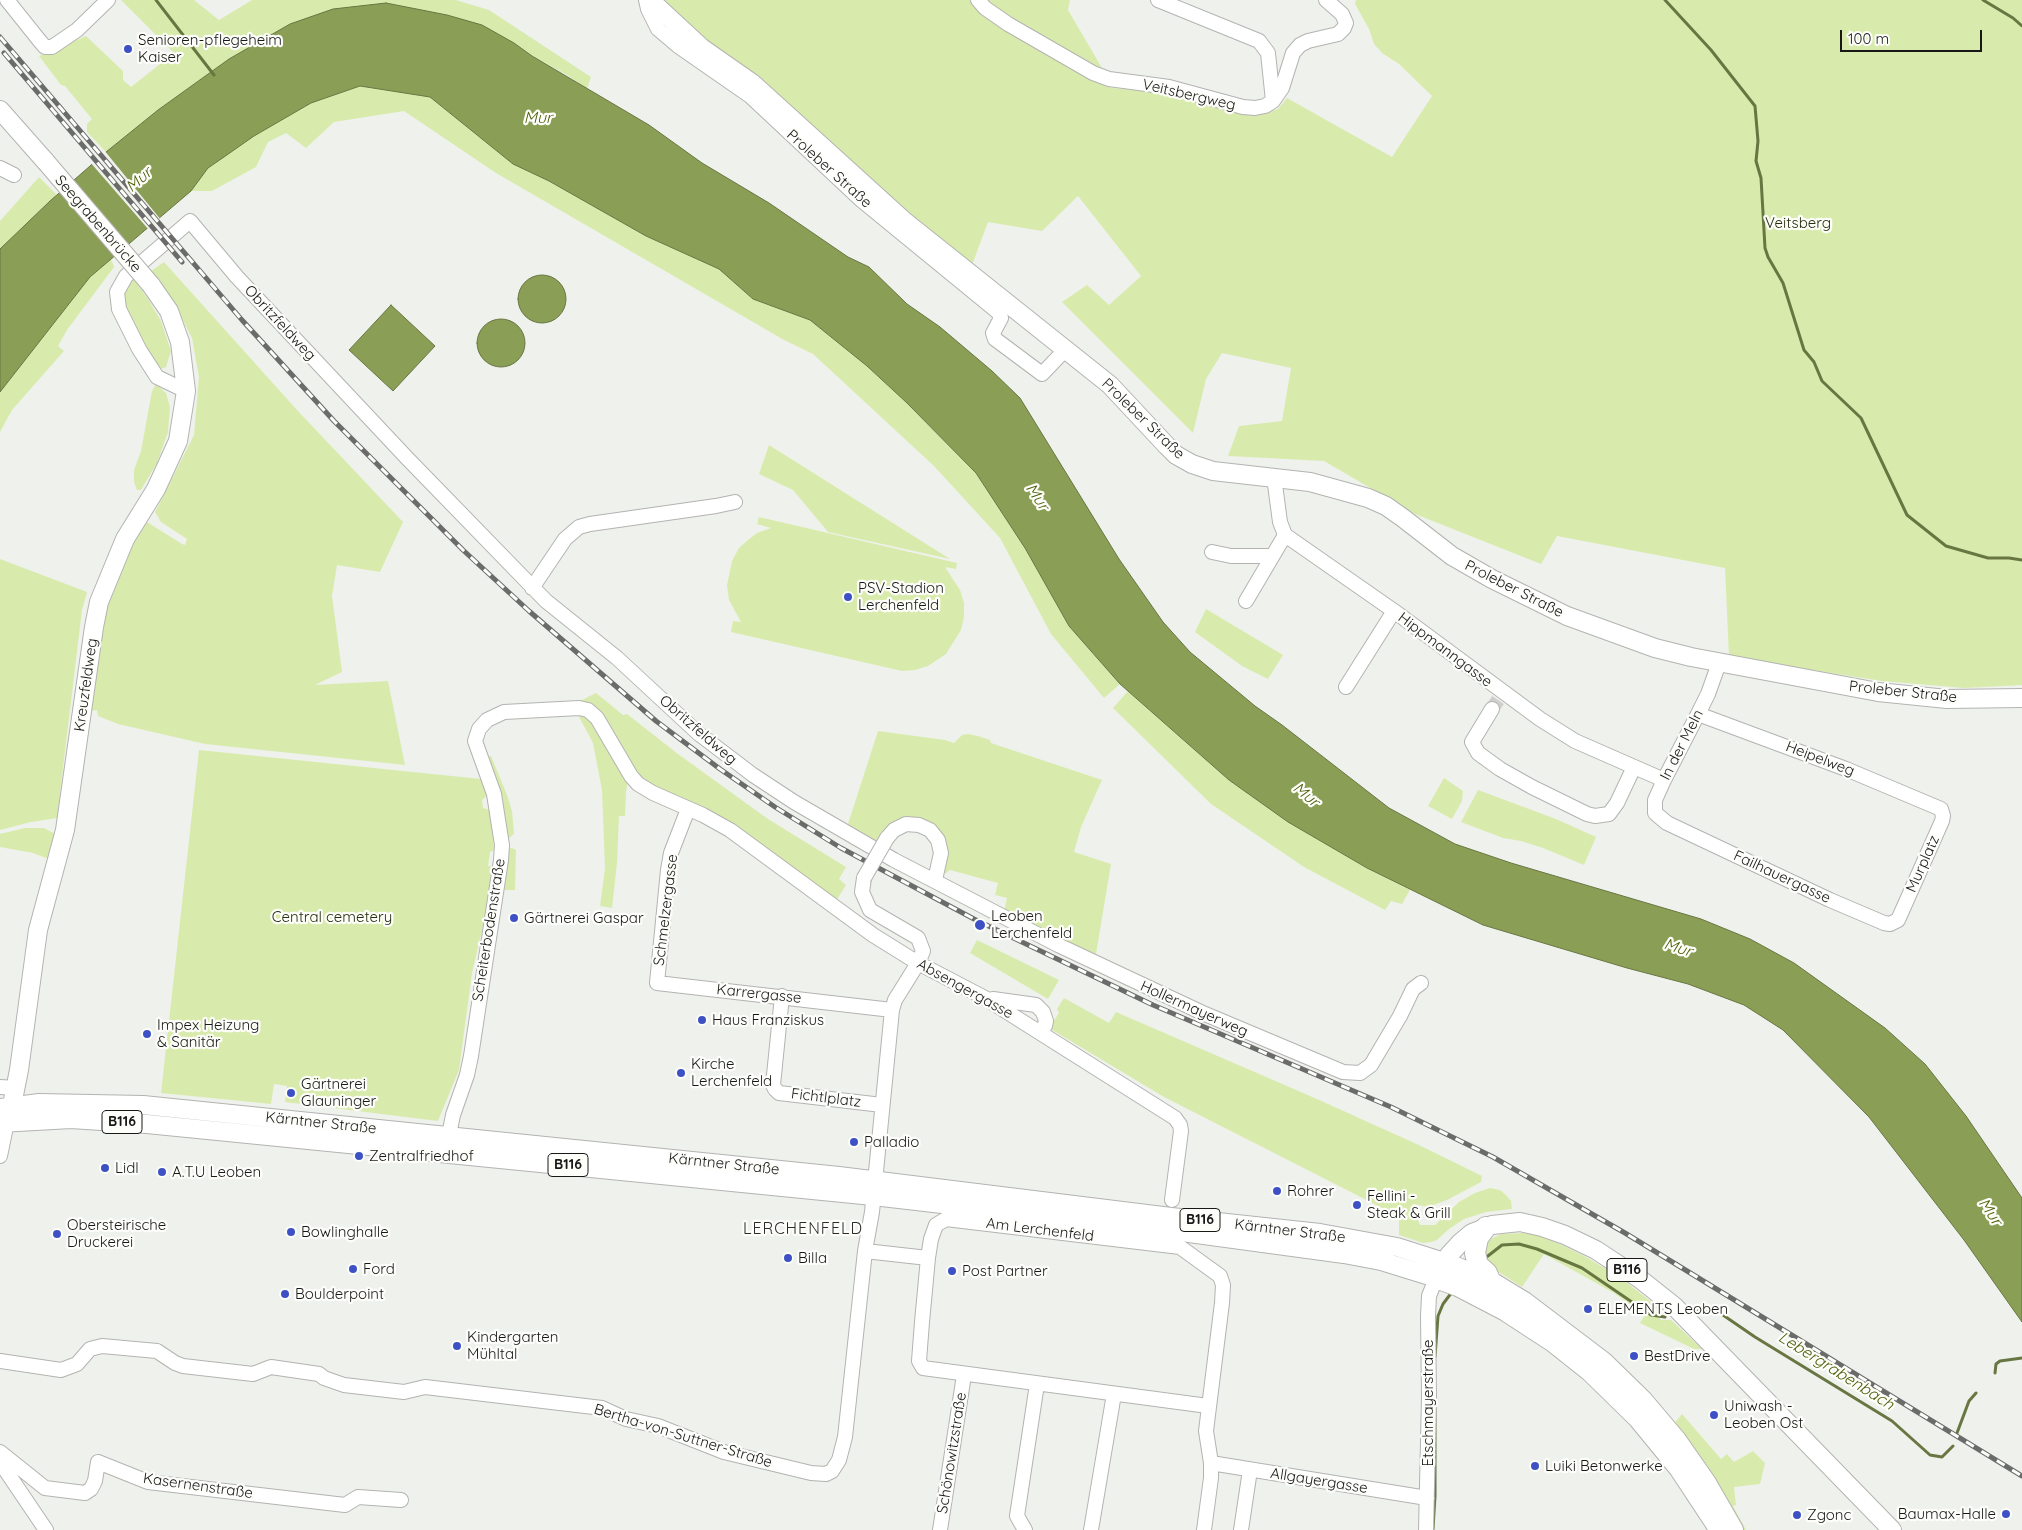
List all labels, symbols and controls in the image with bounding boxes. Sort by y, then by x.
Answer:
scale bar [1842,20,1984,52]
text: 100 m [1848,29,1889,48]
place label: Senioren-pflegeheim Kaiser [138,31,282,66]
marker: Senioren-pflegeheim Kaiser [122,43,134,55]
street label: Veitsbergweg [1141,76,1237,114]
water label: Mur [524,108,552,128]
street label: Proleber Straße [783,126,875,212]
water label: Mur [122,163,156,197]
street label: Seegrabenbrücke [51,172,145,276]
park label: Veitsberg [1765,214,1831,232]
street label: Obritzfeldweg [240,282,320,364]
street label: Proleber Straße [1098,375,1188,463]
water label: Mur [1021,480,1053,514]
street label: Proleber Straße [1462,556,1566,622]
place label: PSV-Stadion Lerchenfeld [858,579,944,614]
marker: PSV-Stadion Lerchenfeld [842,591,854,603]
street label: Hippmanngasse [1394,609,1496,691]
street label: Kreuzfeldweg [71,637,101,733]
street label: Proleber Straße [1848,677,1958,707]
street label: Obritzfeldweg [656,692,740,768]
street label: In der Meln [1657,707,1707,783]
street label: Heipelweg [1783,738,1857,780]
water label: Mur [1289,778,1323,812]
street label: Murplatz [1902,833,1944,895]
street label: Failhauergasse [1731,847,1833,907]
street label: Schmelzergasse [650,853,682,967]
street label: Scheiterbodenstraße [469,857,509,1003]
place label: Leoben Lerchenfeld [991,907,1072,942]
park label: Central cemetery [272,908,392,926]
place label: Gärtnerei Gaspar [524,909,644,927]
marker: Gärtnerei Gaspar [508,912,520,924]
marker: Leoben Lerchenfeld [973,918,987,932]
water label: Mur [1661,934,1695,962]
street label: Absengergasse [914,955,1016,1023]
street label: Hollermayerweg [1137,977,1251,1041]
street label: Karrergasse [716,981,802,1007]
place label: Haus Franziskus [712,1011,824,1029]
marker: Haus Franziskus [696,1014,708,1026]
place label: Impex Heizung & Sanitär [157,1016,259,1051]
marker: Impex Heizung & Sanitär [141,1028,153,1040]
place label: Kirche Lerchenfeld [691,1055,772,1090]
marker: Kirche Lerchenfeld [675,1067,687,1079]
place label: Gärtnerei Glauninger [301,1075,376,1110]
street label: Fichtlplatz [790,1085,862,1111]
marker: Gärtnerei Glauninger [285,1087,297,1099]
street label: Kärntner Straße [265,1108,377,1138]
road number: B116 [102,1110,142,1134]
place label: Palladio [864,1133,919,1151]
marker: Palladio [848,1136,860,1148]
place label: Zentralfriedhof [369,1147,474,1165]
street label: Kärntner Straße [668,1149,780,1179]
marker: Zentralfriedhof [353,1150,365,1162]
road number: B116 [548,1154,588,1176]
place label: Lidl [115,1159,139,1177]
marker: Lidl [99,1162,111,1174]
place label: A.T.U Leoben [172,1163,261,1181]
marker: A.T.U Leoben [156,1166,168,1178]
place label: Rohrer [1287,1182,1334,1200]
marker: Rohrer [1271,1185,1283,1197]
place label: Fellini - Steak & Grill [1367,1187,1451,1222]
water label: Mur [1974,1195,2006,1229]
marker: Fellini - Steak & Grill [1351,1199,1363,1211]
road number: B116 [1180,1208,1220,1232]
street label: Am Lerchenfeld [985,1214,1095,1246]
street label: Kärntner Straße [1234,1215,1346,1247]
place label: Obersteirische Druckerei [67,1216,166,1251]
district label: LERCHENFELD [742,1219,864,1239]
place label: Bowlinghalle [301,1223,389,1241]
marker: Bowlinghalle [285,1226,297,1238]
marker: Obersteirische Druckerei [51,1228,63,1240]
place label: Billa [798,1249,827,1267]
marker: Billa [782,1252,794,1264]
road number: B116 [1607,1258,1647,1282]
place label: Ford [363,1260,395,1278]
place label: Post Partner [962,1262,1048,1280]
marker: Ford [347,1263,359,1275]
marker: Post Partner [946,1265,958,1277]
place label: Boulderpoint [295,1285,384,1303]
marker: Boulderpoint [279,1288,291,1300]
place label: ELEMENTS Leoben [1598,1300,1728,1318]
marker: ELEMENTS Leoben [1582,1303,1594,1315]
place label: Kindergarten Mühltal [467,1328,558,1363]
water label: Lebergrabenbach [1775,1328,1897,1414]
street label: Etschmayerstraße [1419,1339,1437,1467]
marker: Kindergarten Mühltal [451,1340,463,1352]
place label: BestDrive [1644,1347,1710,1365]
marker: BestDrive [1628,1350,1640,1362]
street label: Schönowitzstraße [934,1391,970,1515]
place label: Uniwash - Leoben Ost [1724,1397,1803,1432]
street label: Bertha-von-Suttner-Straße [592,1400,774,1472]
marker: Uniwash - Leoben Ost [1708,1409,1720,1421]
place label: Luiki Betonwerke [1545,1457,1663,1475]
marker: Luiki Betonwerke [1529,1460,1541,1472]
street label: Allgayergasse [1269,1464,1369,1498]
street label: Kasernenstraße [142,1469,254,1503]
place label: Baumax-Halle [1898,1505,1996,1523]
place label: Zgonc [1807,1506,1851,1524]
marker: Baumax-Halle [2000,1508,2012,1520]
marker: Zgonc [1791,1509,1803,1521]

